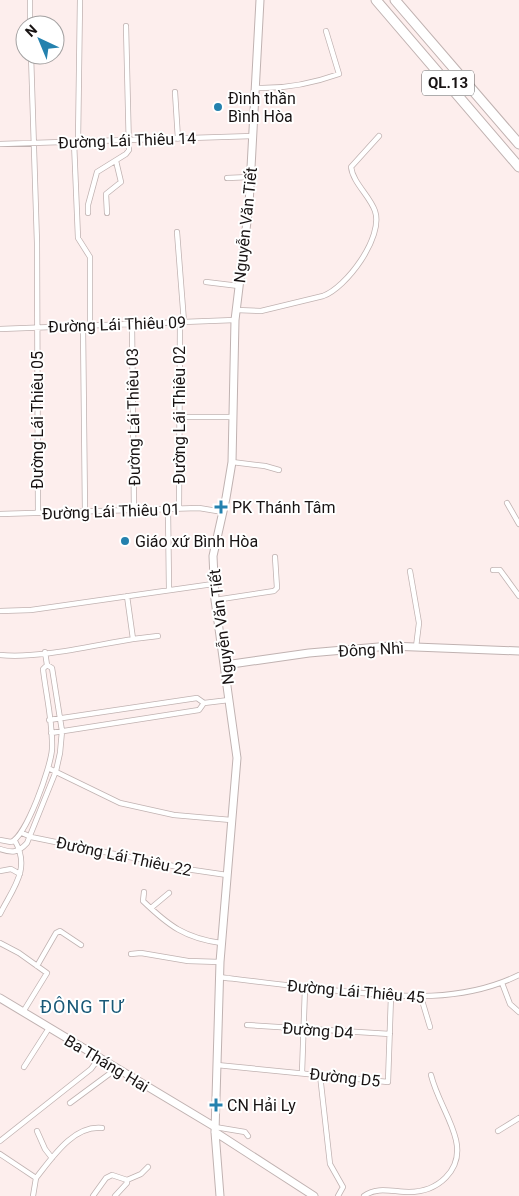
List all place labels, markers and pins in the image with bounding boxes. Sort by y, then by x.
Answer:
place label: Đình thần Bình Hòa [228,89,296,126]
marker: Đình thần Bình Hòa [212,101,224,113]
place label: PK Thánh Tâm [232,498,336,517]
marker: PK Thánh Tâm [214,500,228,514]
place label: Giáo xứ Bình Hòa [135,532,258,551]
marker: Giáo xứ Bình Hòa [119,535,131,547]
place label: CN Hải Ly [227,1096,296,1115]
marker: CN Hải Ly [209,1098,223,1112]

